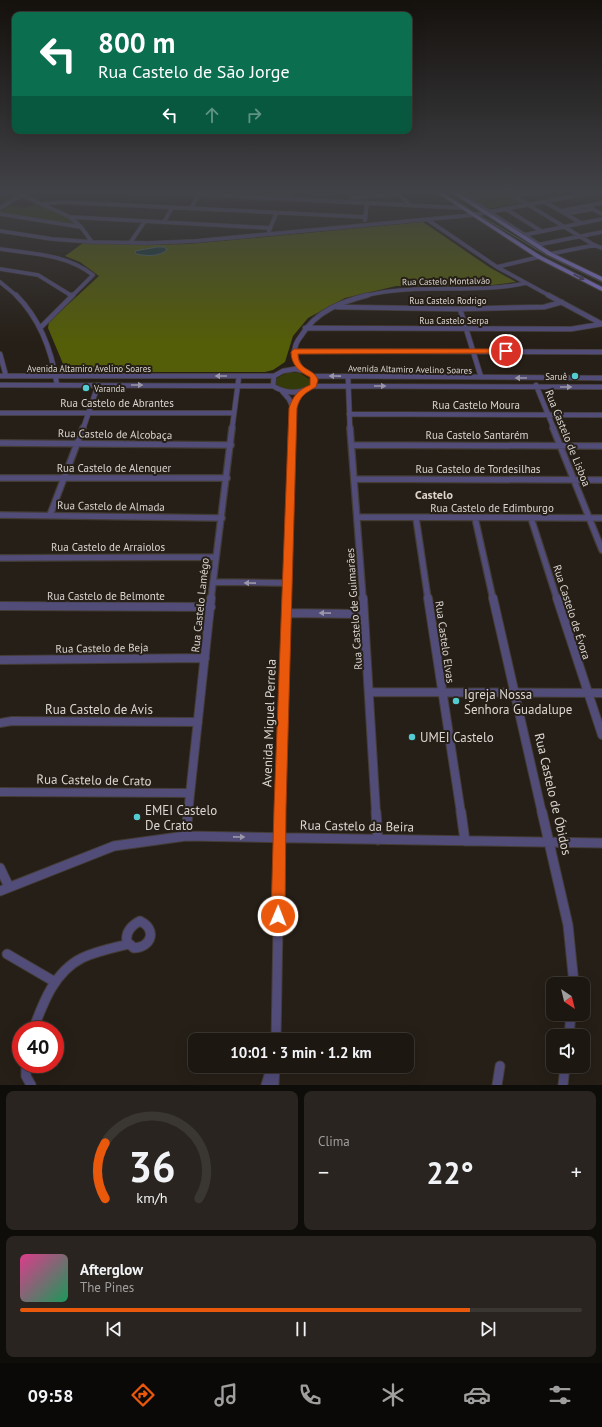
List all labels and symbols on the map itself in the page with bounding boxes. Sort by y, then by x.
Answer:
one-way arrow [573,274,585,280]
street label: Rua Castelo Montalvão [402,275,490,287]
street label: Rua Castelo Rodrigo [409,295,487,306]
street label: Rua Castelo Serpa [419,315,489,326]
pin [489,334,523,368]
street label: Avenida Altamiro Avelino Soares [348,362,472,376]
street label: Avenida Altamiro Avelino Soares [27,363,151,374]
place label: Saruê [545,371,567,382]
marker: Saruê [570,371,580,381]
one-way arrow [214,373,227,379]
one-way arrow [328,373,341,379]
one-way arrow [514,375,527,381]
one-way arrow [131,382,144,388]
marker: Varanda [81,383,91,393]
place label: Varanda [93,383,125,394]
one-way arrow [374,383,387,389]
one-way arrow [560,384,573,390]
street label: Rua Castelo de Lisboa [542,388,594,488]
street label: Rua Castelo de Abrantes [60,396,174,410]
street label: Rua Castelo Moura [432,398,520,412]
street label: Rua Castelo de Alcobaça [58,426,172,442]
street label: Rua Castelo Santarém [426,428,529,442]
street label: Rua Castelo de Alenquer [57,461,172,475]
street label: Rua Castelo de Tordesilhas [415,462,541,476]
district label: Castelo [415,487,453,502]
street label: Rua Castelo de Almada [57,498,165,514]
street label: Rua Castelo de Edimburgo [430,501,554,515]
street label: Rua Castelo de Arraiolos [51,540,165,554]
street label: Rua Castelo de Guimarães [343,547,365,670]
street label: Rua Castelo Lamêgo [188,557,212,653]
street label: Rua Castelo de Évora [550,563,594,661]
one-way arrow [243,580,256,586]
street label: Rua Castelo de Belmonte [47,589,165,603]
street label: Rua Castelo Elvas [432,600,458,684]
one-way arrow [318,610,331,616]
street label: Rua Castelo de Beja [55,640,149,656]
street label: Avenida Miguel Perrela [258,659,280,787]
place label: Igreja Nossa Senhora Guadalupe [464,686,572,718]
marker: Igreja Nossa Senhora Guadalupe [451,696,461,706]
street label: Rua Castelo de Avis [45,701,153,718]
place label: UMEI Castelo [420,729,494,746]
street label: Rua Castelo de Óbidos [531,731,575,857]
marker: UMEI Castelo [407,732,417,742]
street label: Rua Castelo de Crato [36,770,152,790]
place label: EMEI Castelo De Crato [145,802,217,834]
marker: EMEI Castelo De Crato [132,812,142,822]
street label: Rua Castelo da Beira [300,817,414,835]
one-way arrow [233,834,246,840]
position arrow [257,895,299,937]
north arrow [546,977,590,1021]
speed limit sign: 40 [12,1021,64,1073]

